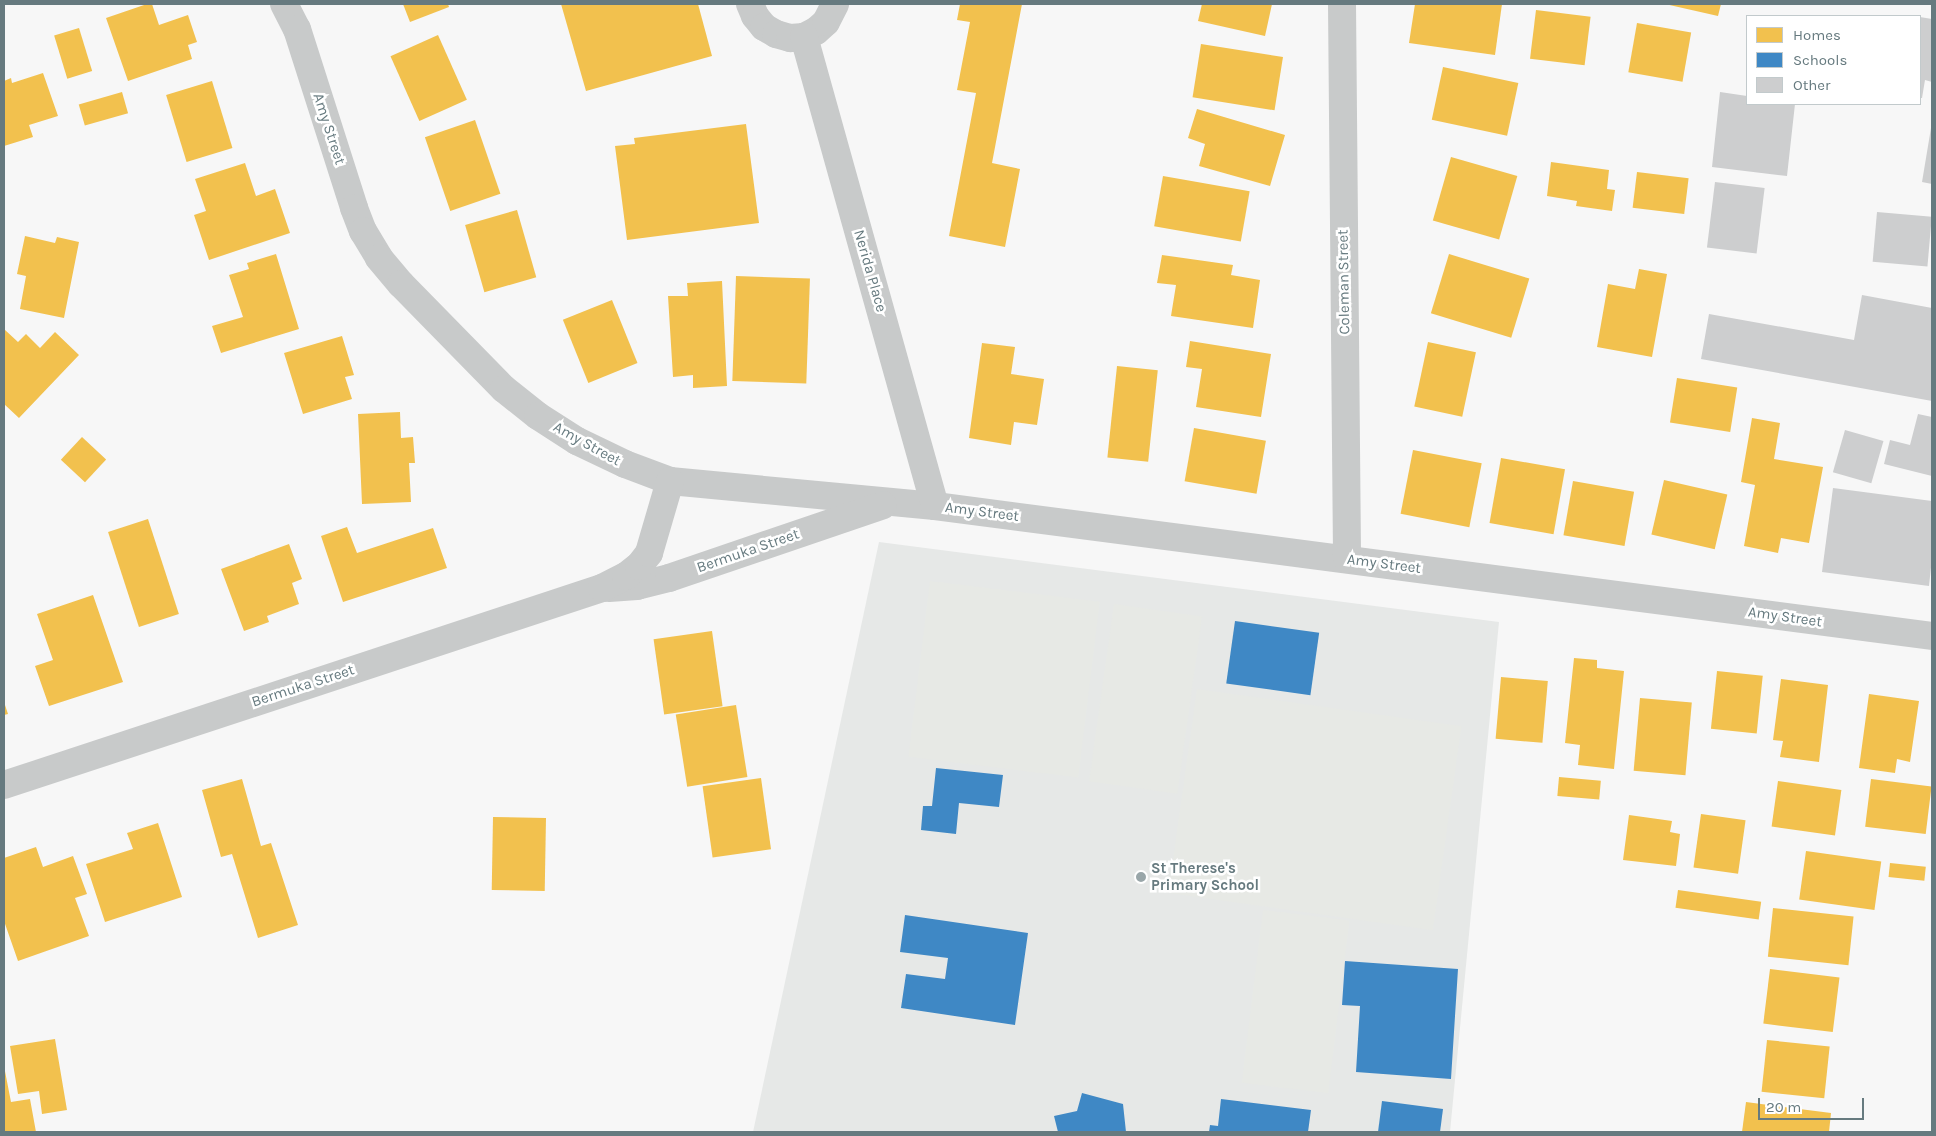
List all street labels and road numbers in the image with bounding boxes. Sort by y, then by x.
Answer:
street label: Amy Street [309,91,349,167]
street label: Nerida Place [850,228,890,314]
street label: Coleman Street [1334,229,1354,335]
street label: Amy Street [550,418,624,470]
street label: Amy Street [944,499,1020,525]
street label: Bermuka Street [694,525,802,577]
street label: Amy Street [1346,551,1422,577]
street label: Amy Street [1747,603,1823,631]
street label: Bermuka Street [249,661,357,711]

